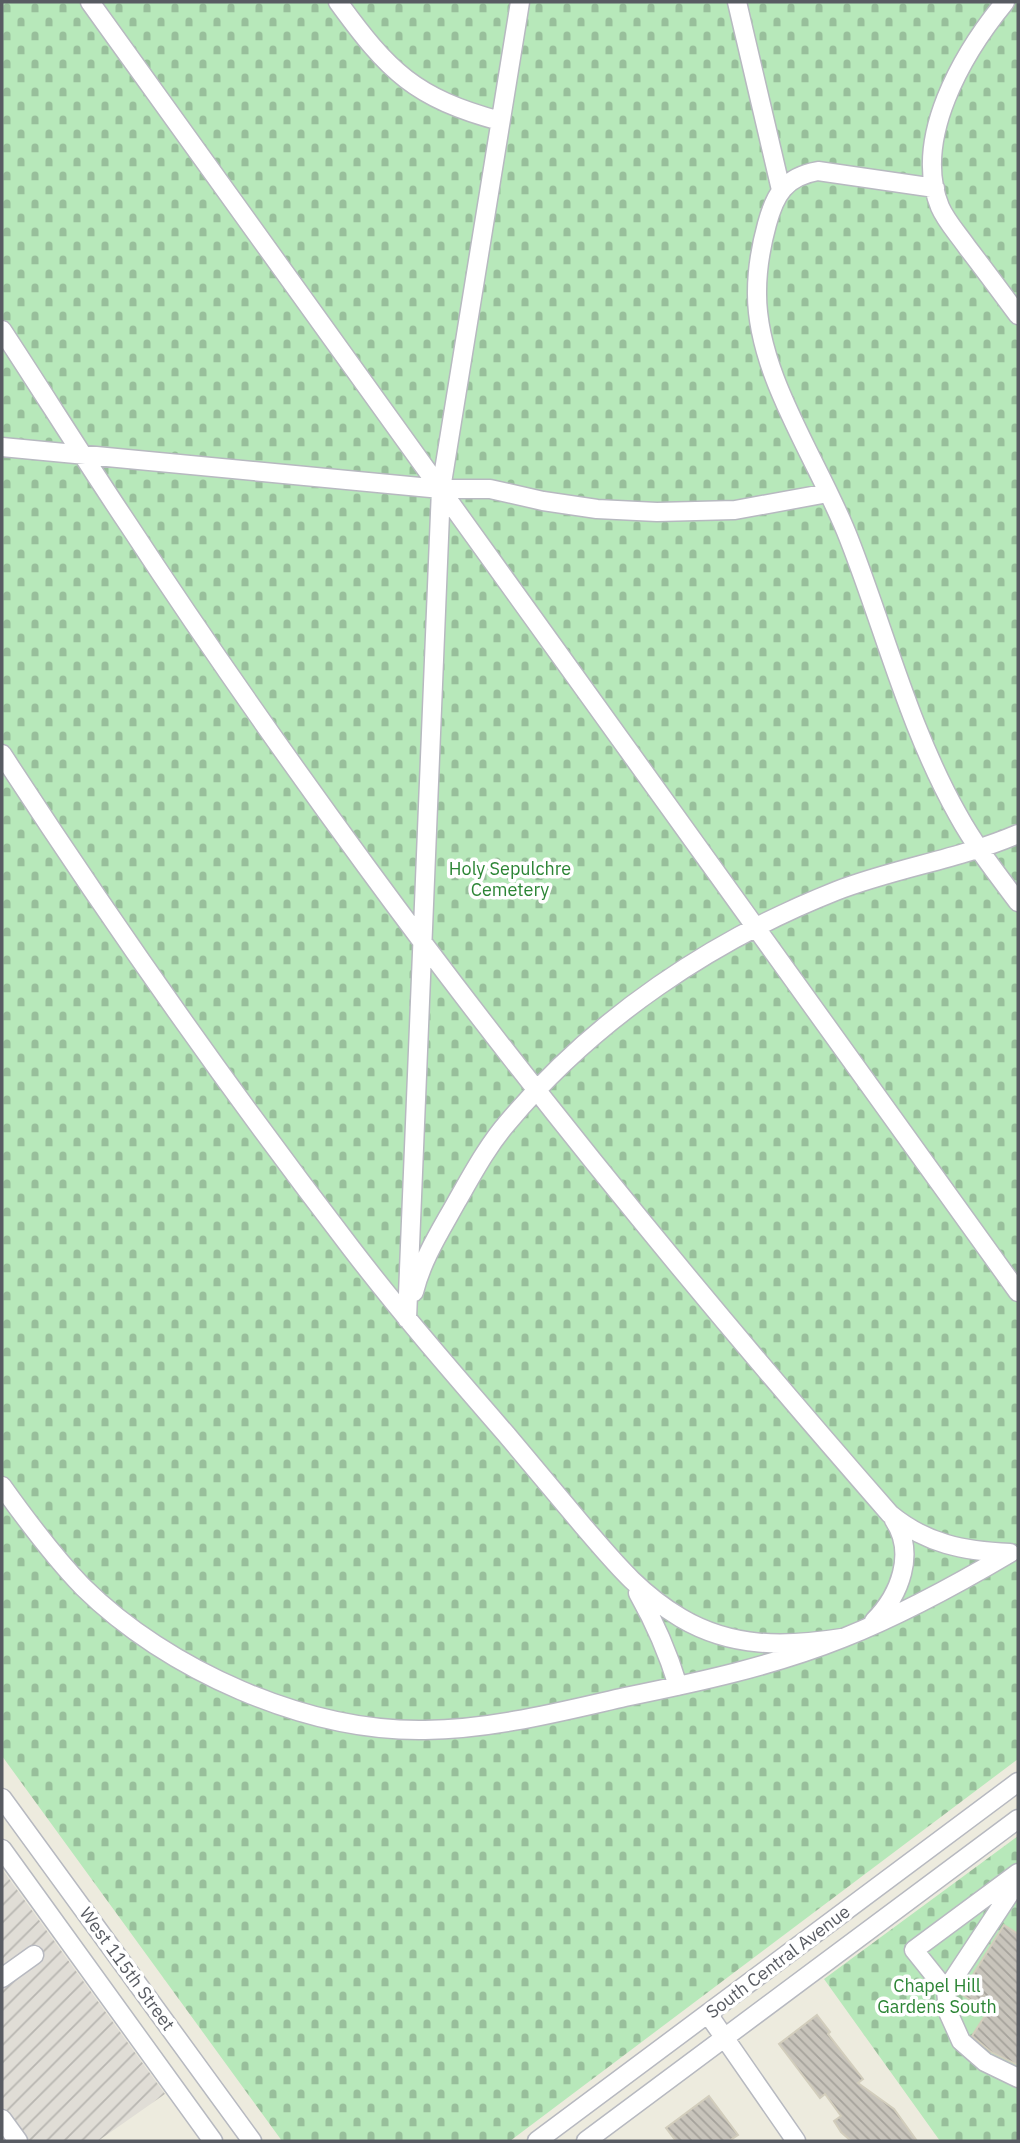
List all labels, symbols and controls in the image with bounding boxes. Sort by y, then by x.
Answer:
park label: Holy Sepulchre Cemetery [449,857,571,901]
street label: South Central Avenue [701,1900,854,2023]
street label: West 115th Street [75,1902,180,2035]
park label: Chapel Hill Gardens South [877,1974,997,2018]

